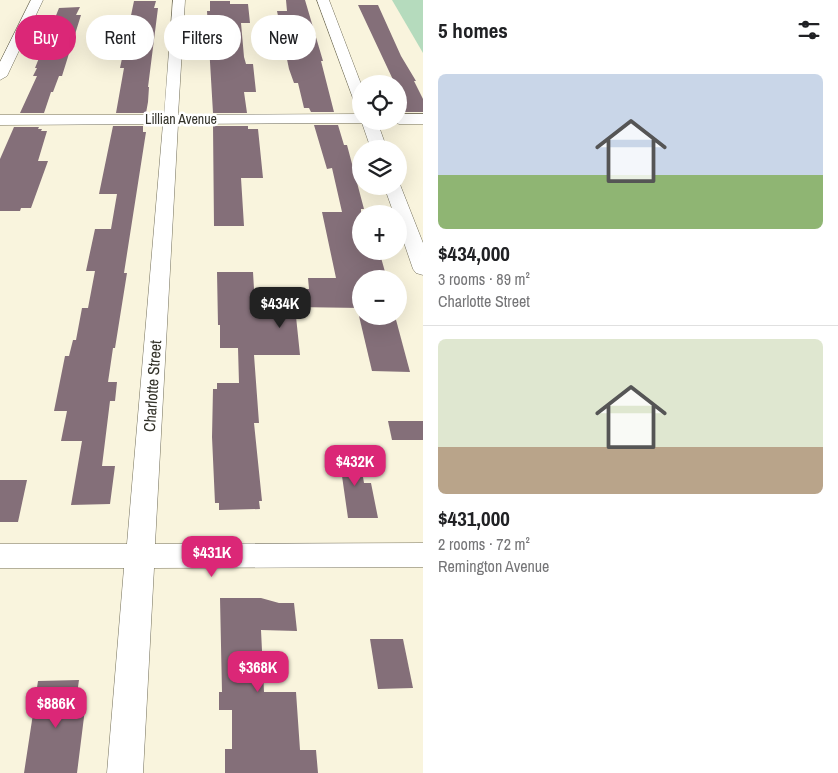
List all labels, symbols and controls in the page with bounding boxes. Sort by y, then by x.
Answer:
chip: Buy [15,15,76,60]
chip: Rent [86,15,154,60]
chip: Filters [164,15,241,60]
chip: New [251,15,316,60]
text: 5 homes [438,16,508,45]
icon: filters [795,16,823,44]
map controls [352,75,407,325]
button: locate [352,75,407,130]
icon: home [586,106,676,196]
street label: Lillian Avenue [145,110,217,128]
button: layers [352,140,407,195]
button: + [352,205,407,260]
text: $434,000 [438,239,510,268]
text: 3 rooms · 89 m² [438,268,530,290]
button: − [352,270,407,325]
pin: $434K [245,286,315,329]
text: Charlotte Street [438,290,530,312]
text: $434K [261,292,299,314]
street label: Charlotte Street [138,339,166,433]
icon: home [586,372,676,462]
pin: $432K [320,444,390,487]
text: $432K [336,450,374,472]
text: $431,000 [438,504,510,533]
text: 2 rooms · 72 m² [438,533,530,555]
pin: $431K [177,536,247,578]
text: $431K [193,541,231,563]
text: Remington Avenue [438,555,549,577]
pin: $368K [223,650,293,693]
text: $368K [239,656,277,678]
pin: $886K [21,686,91,729]
text: $886K [37,692,75,714]

